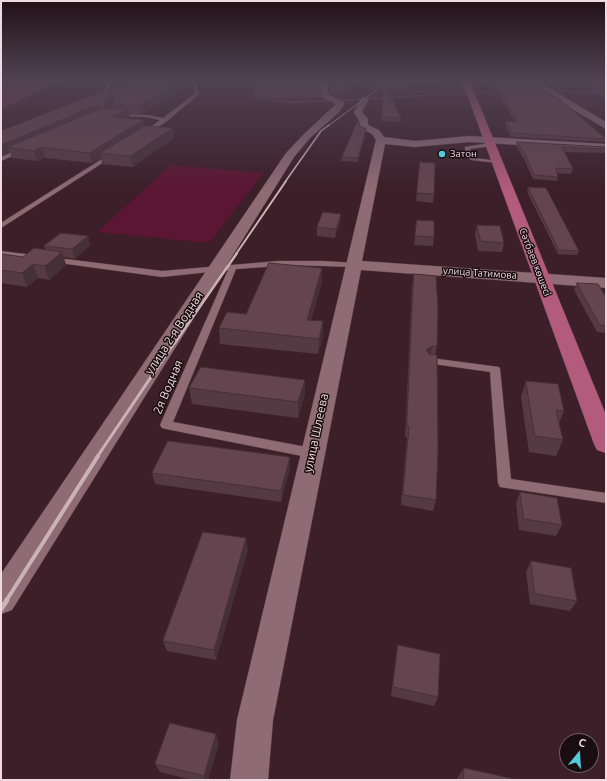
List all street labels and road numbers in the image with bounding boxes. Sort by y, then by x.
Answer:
street label: Сәтбаев көшесі [517,226,553,298]
street label: улица Татимова [443,264,517,282]
street label: улица 2-я Водная [142,289,206,377]
street label: 2я Водная [150,358,186,416]
street label: улица Шлеева [301,392,331,474]

